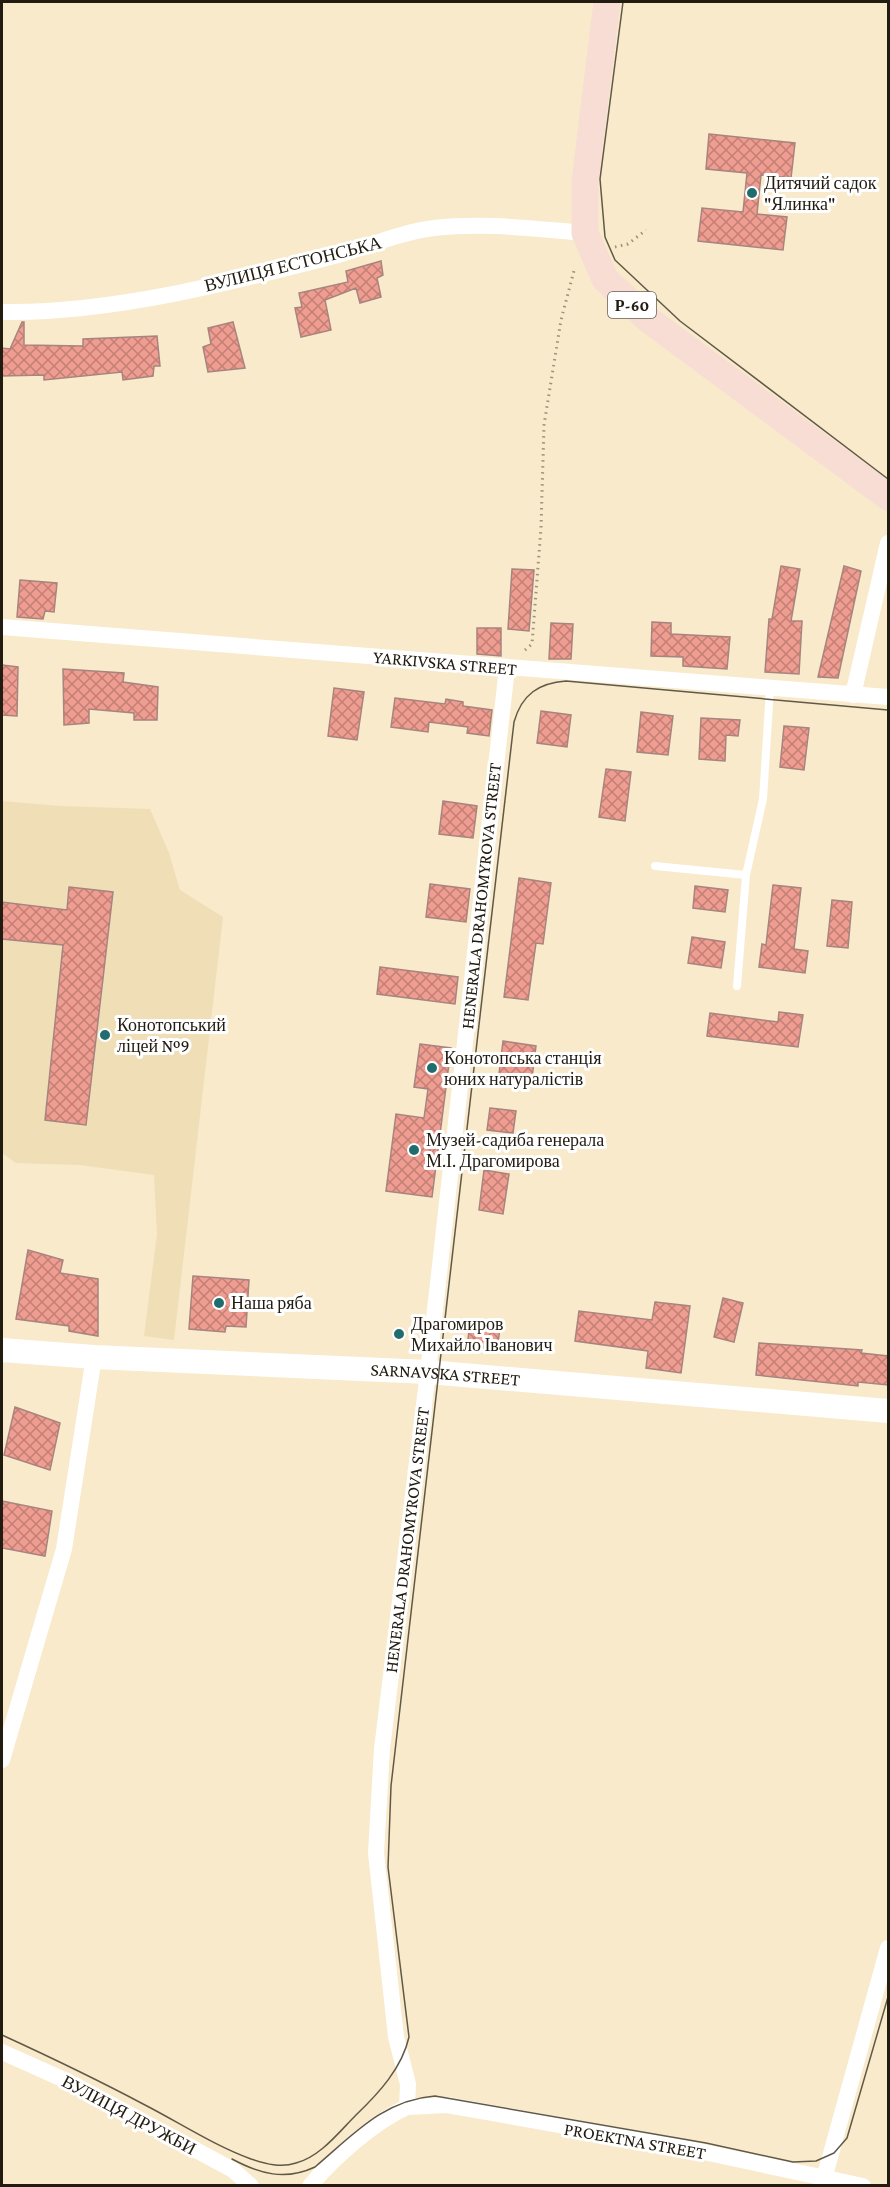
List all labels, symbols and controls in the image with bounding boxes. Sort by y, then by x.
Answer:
place label: Дитячий садок "Ялинка" [764,173,877,214]
marker: Дитячий садок "Ялинка" [745,186,759,200]
street label: ВУЛИЦЯ ЕСТОНСЬКА [202,232,384,296]
road number: Р-60 [608,292,656,318]
street label: YARKIVSKA STREET [372,647,518,679]
street label: HENERALA DRAHOMYROVA STREET [457,762,505,1030]
place label: Конотопський ліцей №9 [117,1015,226,1056]
marker: Конотопський ліцей №9 [98,1028,112,1042]
place label: Конотопська станція юних натуралістів [444,1048,601,1089]
marker: Конотопська станція юних натуралістів [425,1061,439,1075]
place label: Музей-садиба генерала М.І. Драгомирова [426,1130,604,1171]
marker: Музей-садиба генерала М.І. Драгомирова [407,1143,421,1157]
place label: Наша ряба [231,1293,312,1313]
marker: Наша ряба [212,1296,226,1310]
place label: Драгомиров Михайло Іванович [411,1314,552,1355]
marker: Драгомиров Михайло Іванович [392,1327,406,1341]
street label: SARNAVSKA STREET [370,1359,521,1390]
street label: HENERALA DRAHOMYROVA STREET [381,1406,433,1674]
street label: ВУЛИЦЯ ДРУЖБИ [59,2071,199,2159]
street label: PROEKTNA STREET [563,2119,708,2163]

